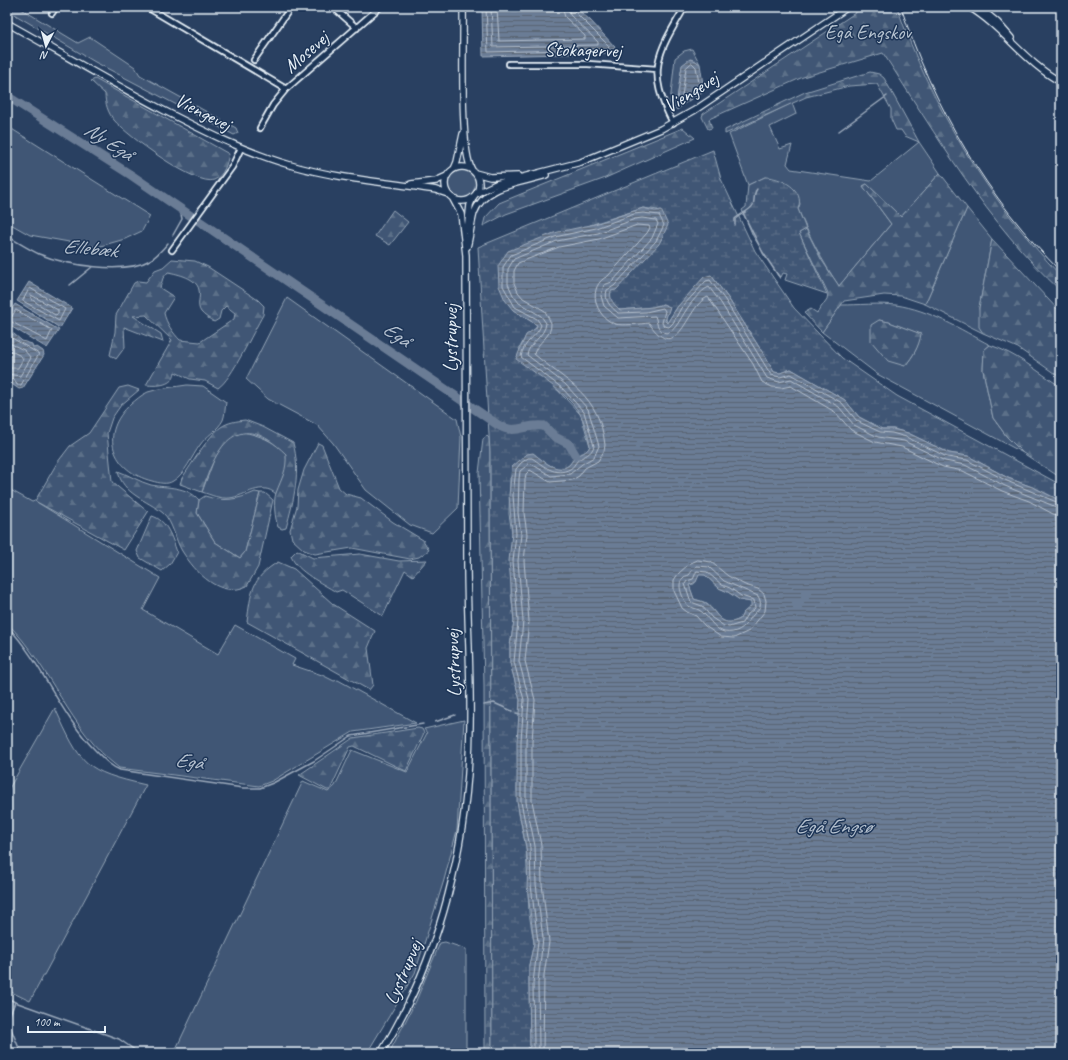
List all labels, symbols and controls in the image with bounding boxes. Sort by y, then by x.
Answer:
park label: Egå Engskov [825,20,912,45]
street label: Mosevej [278,24,335,78]
north arrow [26,26,66,66]
street label: Stokagervej [544,37,624,63]
text: N [39,48,49,63]
street label: Viengevej [659,65,725,118]
street label: Viengevej [171,87,237,138]
water label: Ny Egå [80,116,142,169]
water label: Ellebæk [62,233,121,264]
street label: Lystrupvej [438,302,463,372]
water label: Egå [378,315,420,355]
street label: Lystrupvej [439,627,467,697]
water label: Egå [174,746,209,776]
water label: Egå Engsø [795,813,875,839]
street label: Lystrupvej [378,934,428,1008]
scale bar [28,1008,105,1034]
text: 100 m [34,1014,61,1030]

